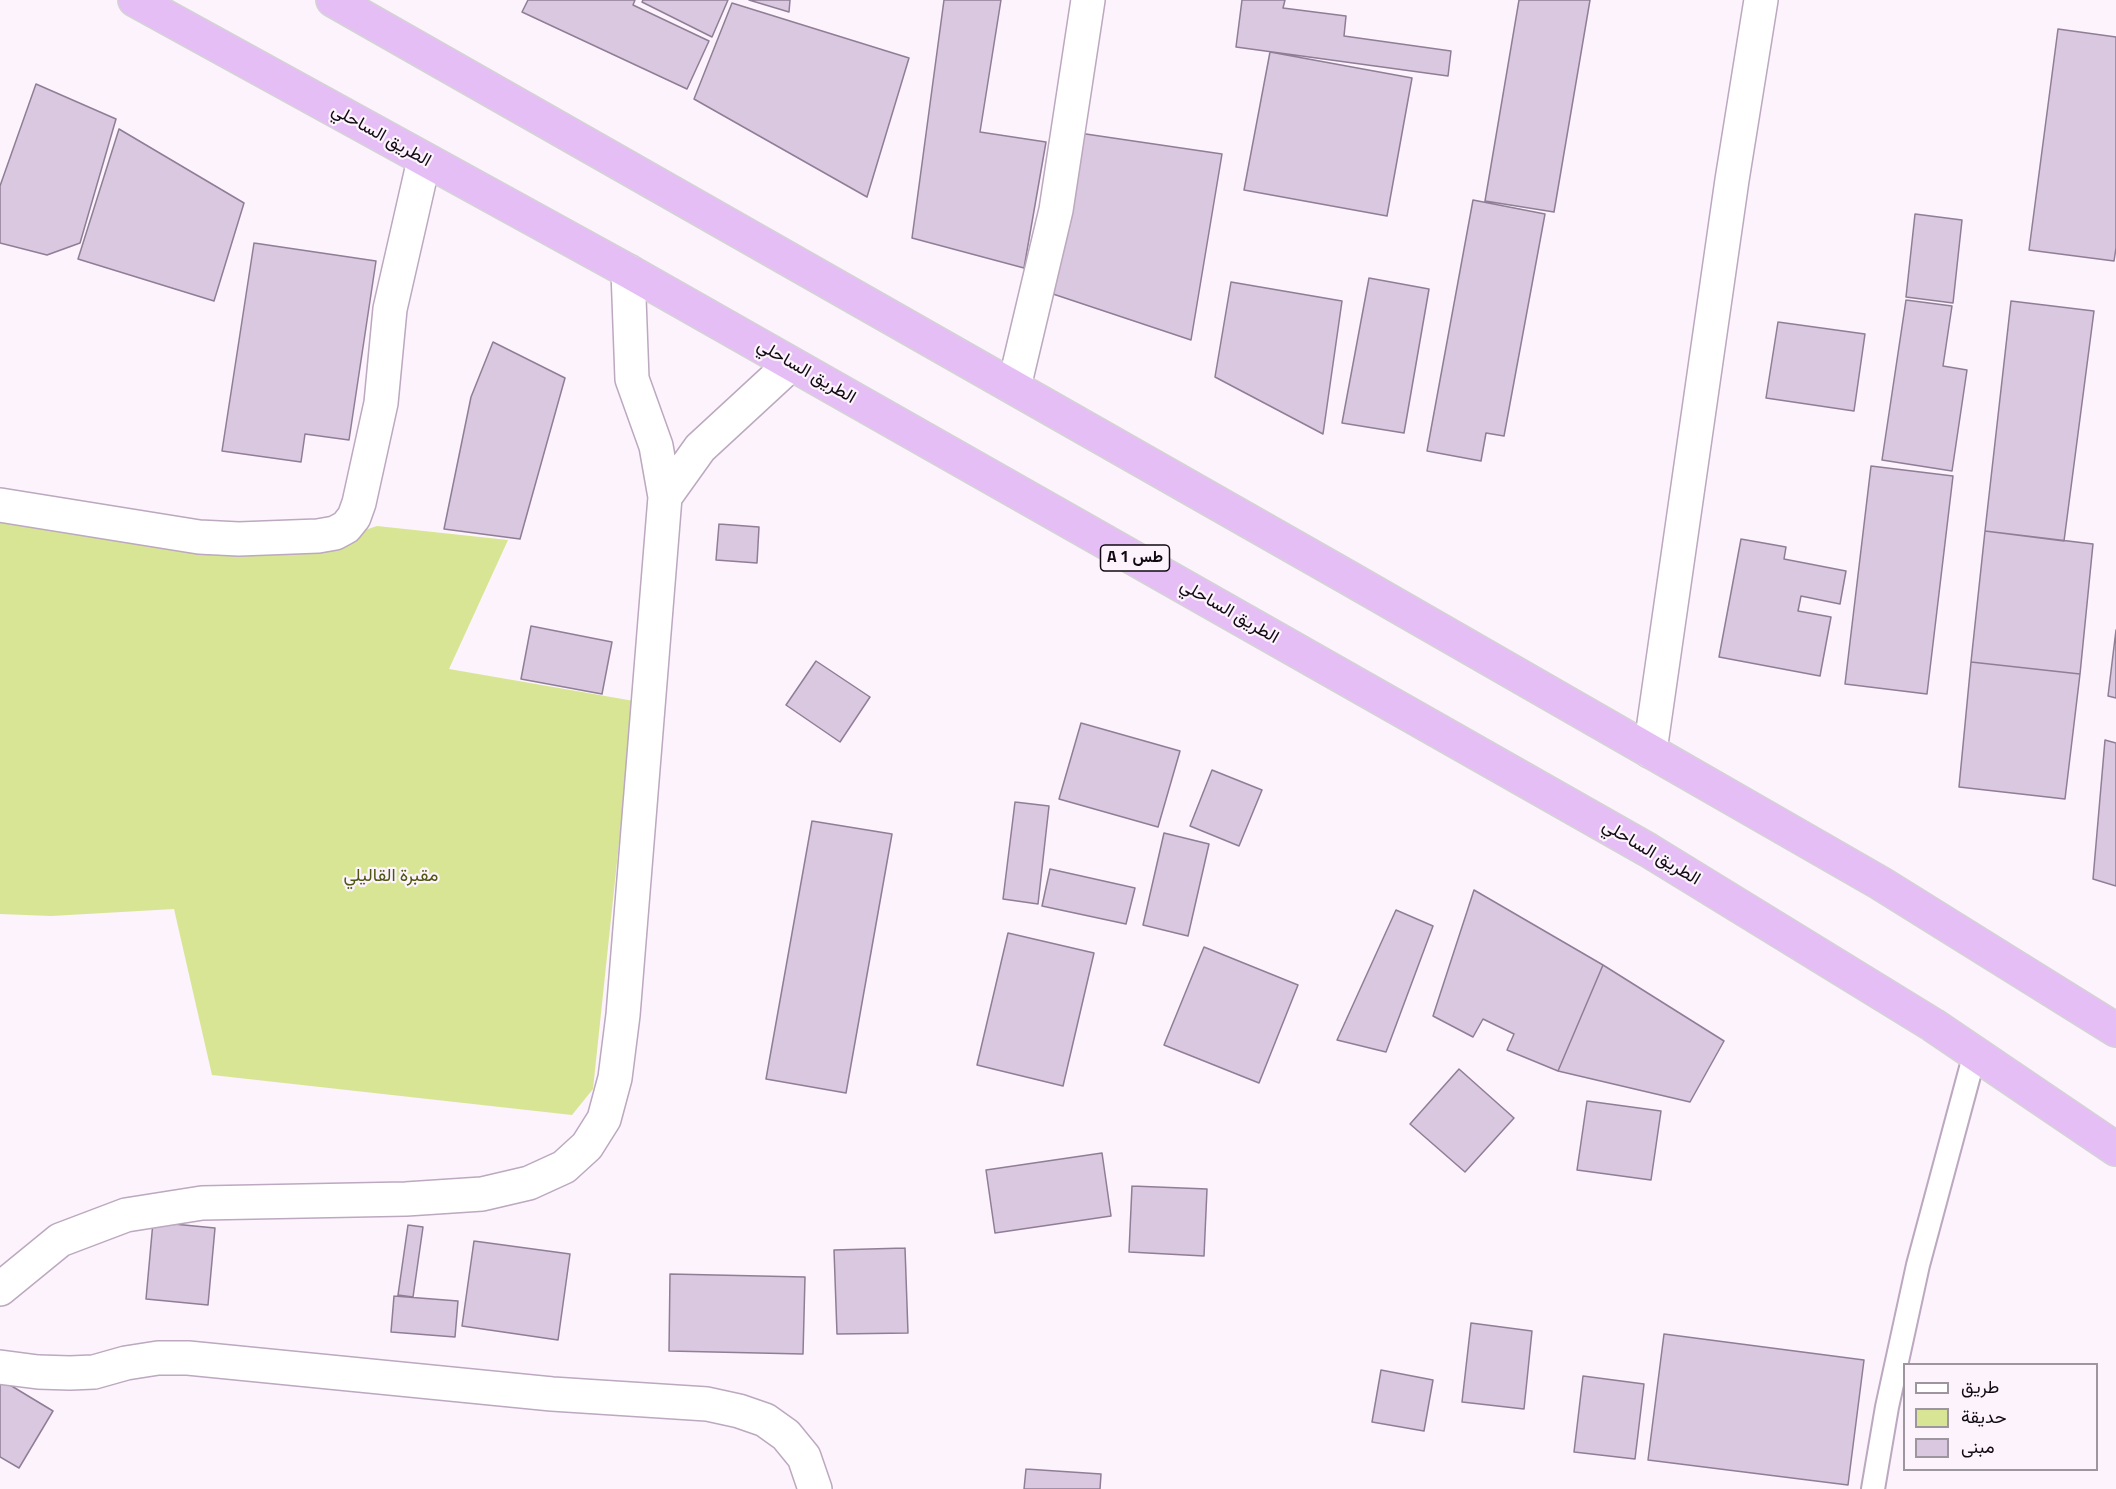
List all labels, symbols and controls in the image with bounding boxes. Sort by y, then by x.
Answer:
street label: الطريق الساحلي [327,100,435,172]
street label: الطريق الساحلي [753,335,859,409]
road number: A 1 طس [1100,545,1170,571]
street label: الطريق الساحلي [1176,575,1282,649]
street label: الطريق الساحلي [1598,815,1704,891]
park label: مقبرة القاليلي [344,866,438,888]
legend [1903,1363,2098,1471]
text: طريق [1961,1373,1999,1400]
text: حديقة [1961,1403,2007,1430]
text: مبنى [1961,1433,1995,1460]

